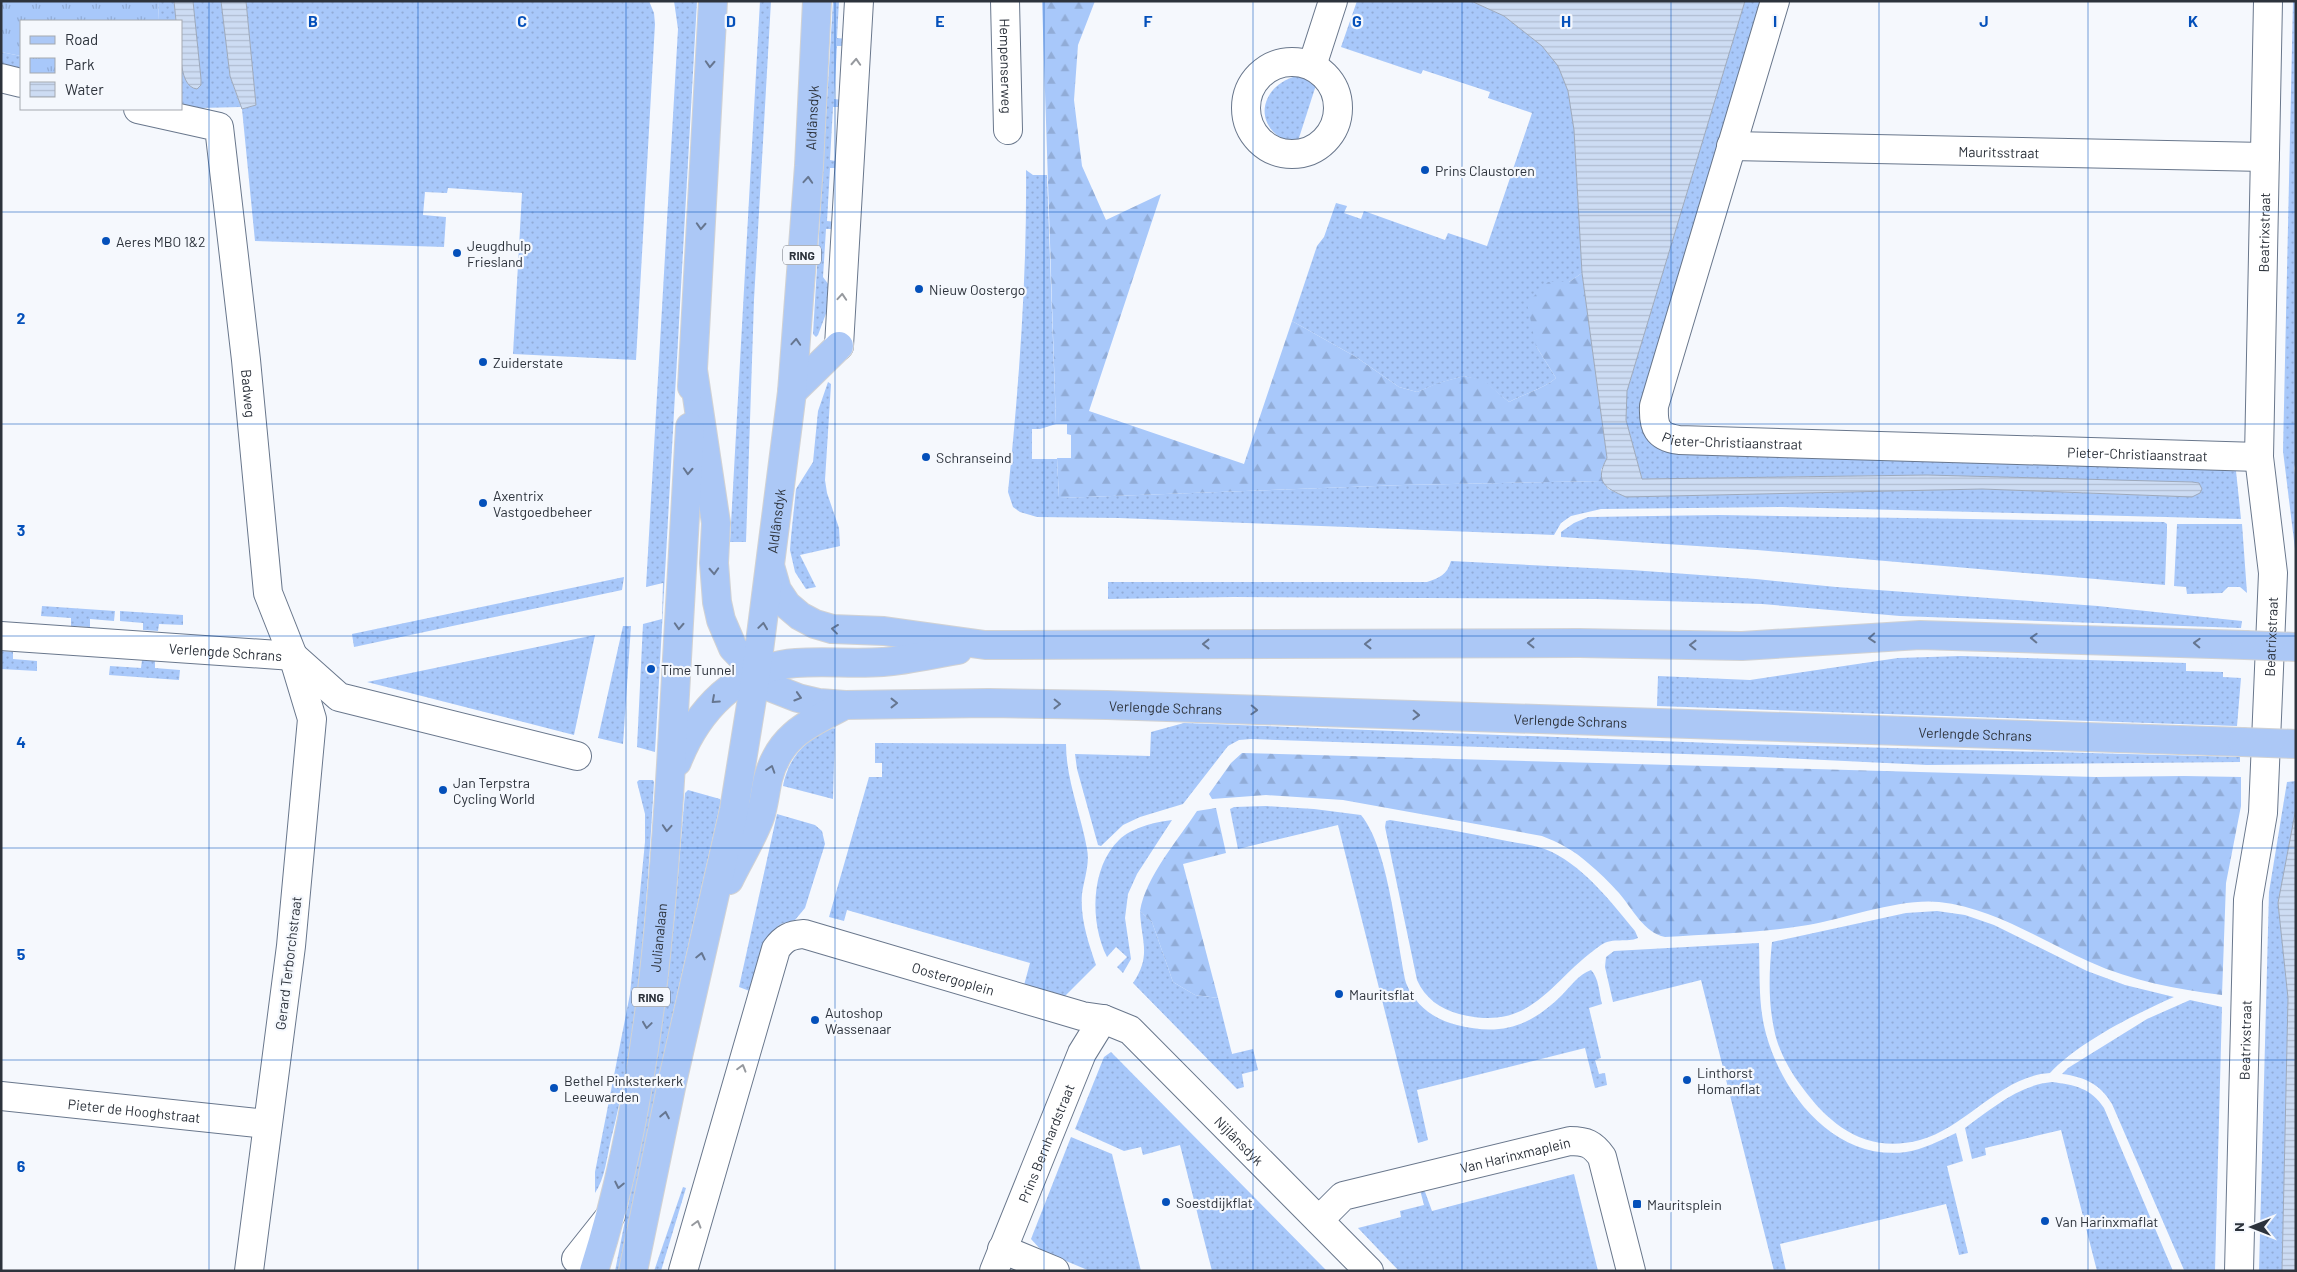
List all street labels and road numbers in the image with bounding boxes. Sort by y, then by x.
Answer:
street label: Hempenserweg [997,18,1016,114]
street label: Aldlânsdyk [801,85,821,151]
street label: Mauritsstraat [1958,142,2040,161]
street label: Beatrixstraat [2254,192,2273,273]
road number: RING [783,246,821,264]
street label: Badweg [238,368,260,418]
street label: Pieter-Christiaanstraat [1660,427,1803,452]
street label: Pieter-Christiaanstraat [2067,443,2208,464]
street label: Aldlânsdyk [763,488,788,554]
street label: Beatrixstraat [2260,596,2281,677]
street label: Verlengde Schrans [168,639,283,664]
street label: Verlengde Schrans [1109,697,1223,717]
street label: Verlengde Schrans [1514,710,1628,730]
street label: Verlengde Schrans [1918,723,2032,744]
street label: Gerard Terborchstraat [271,895,305,1031]
street label: Julianalaan [646,902,670,973]
street label: Oostergoplein [910,958,997,998]
road number: RING [632,988,670,1006]
street label: Beatrixstraat [2235,1000,2254,1080]
street label: Prins Bernhardstraat [1014,1081,1077,1205]
street label: Pieter de Hooghstraat [67,1095,201,1125]
street label: Nijlânsdyk [1212,1112,1267,1168]
street label: Van Harinxmaplein [1458,1133,1572,1176]

